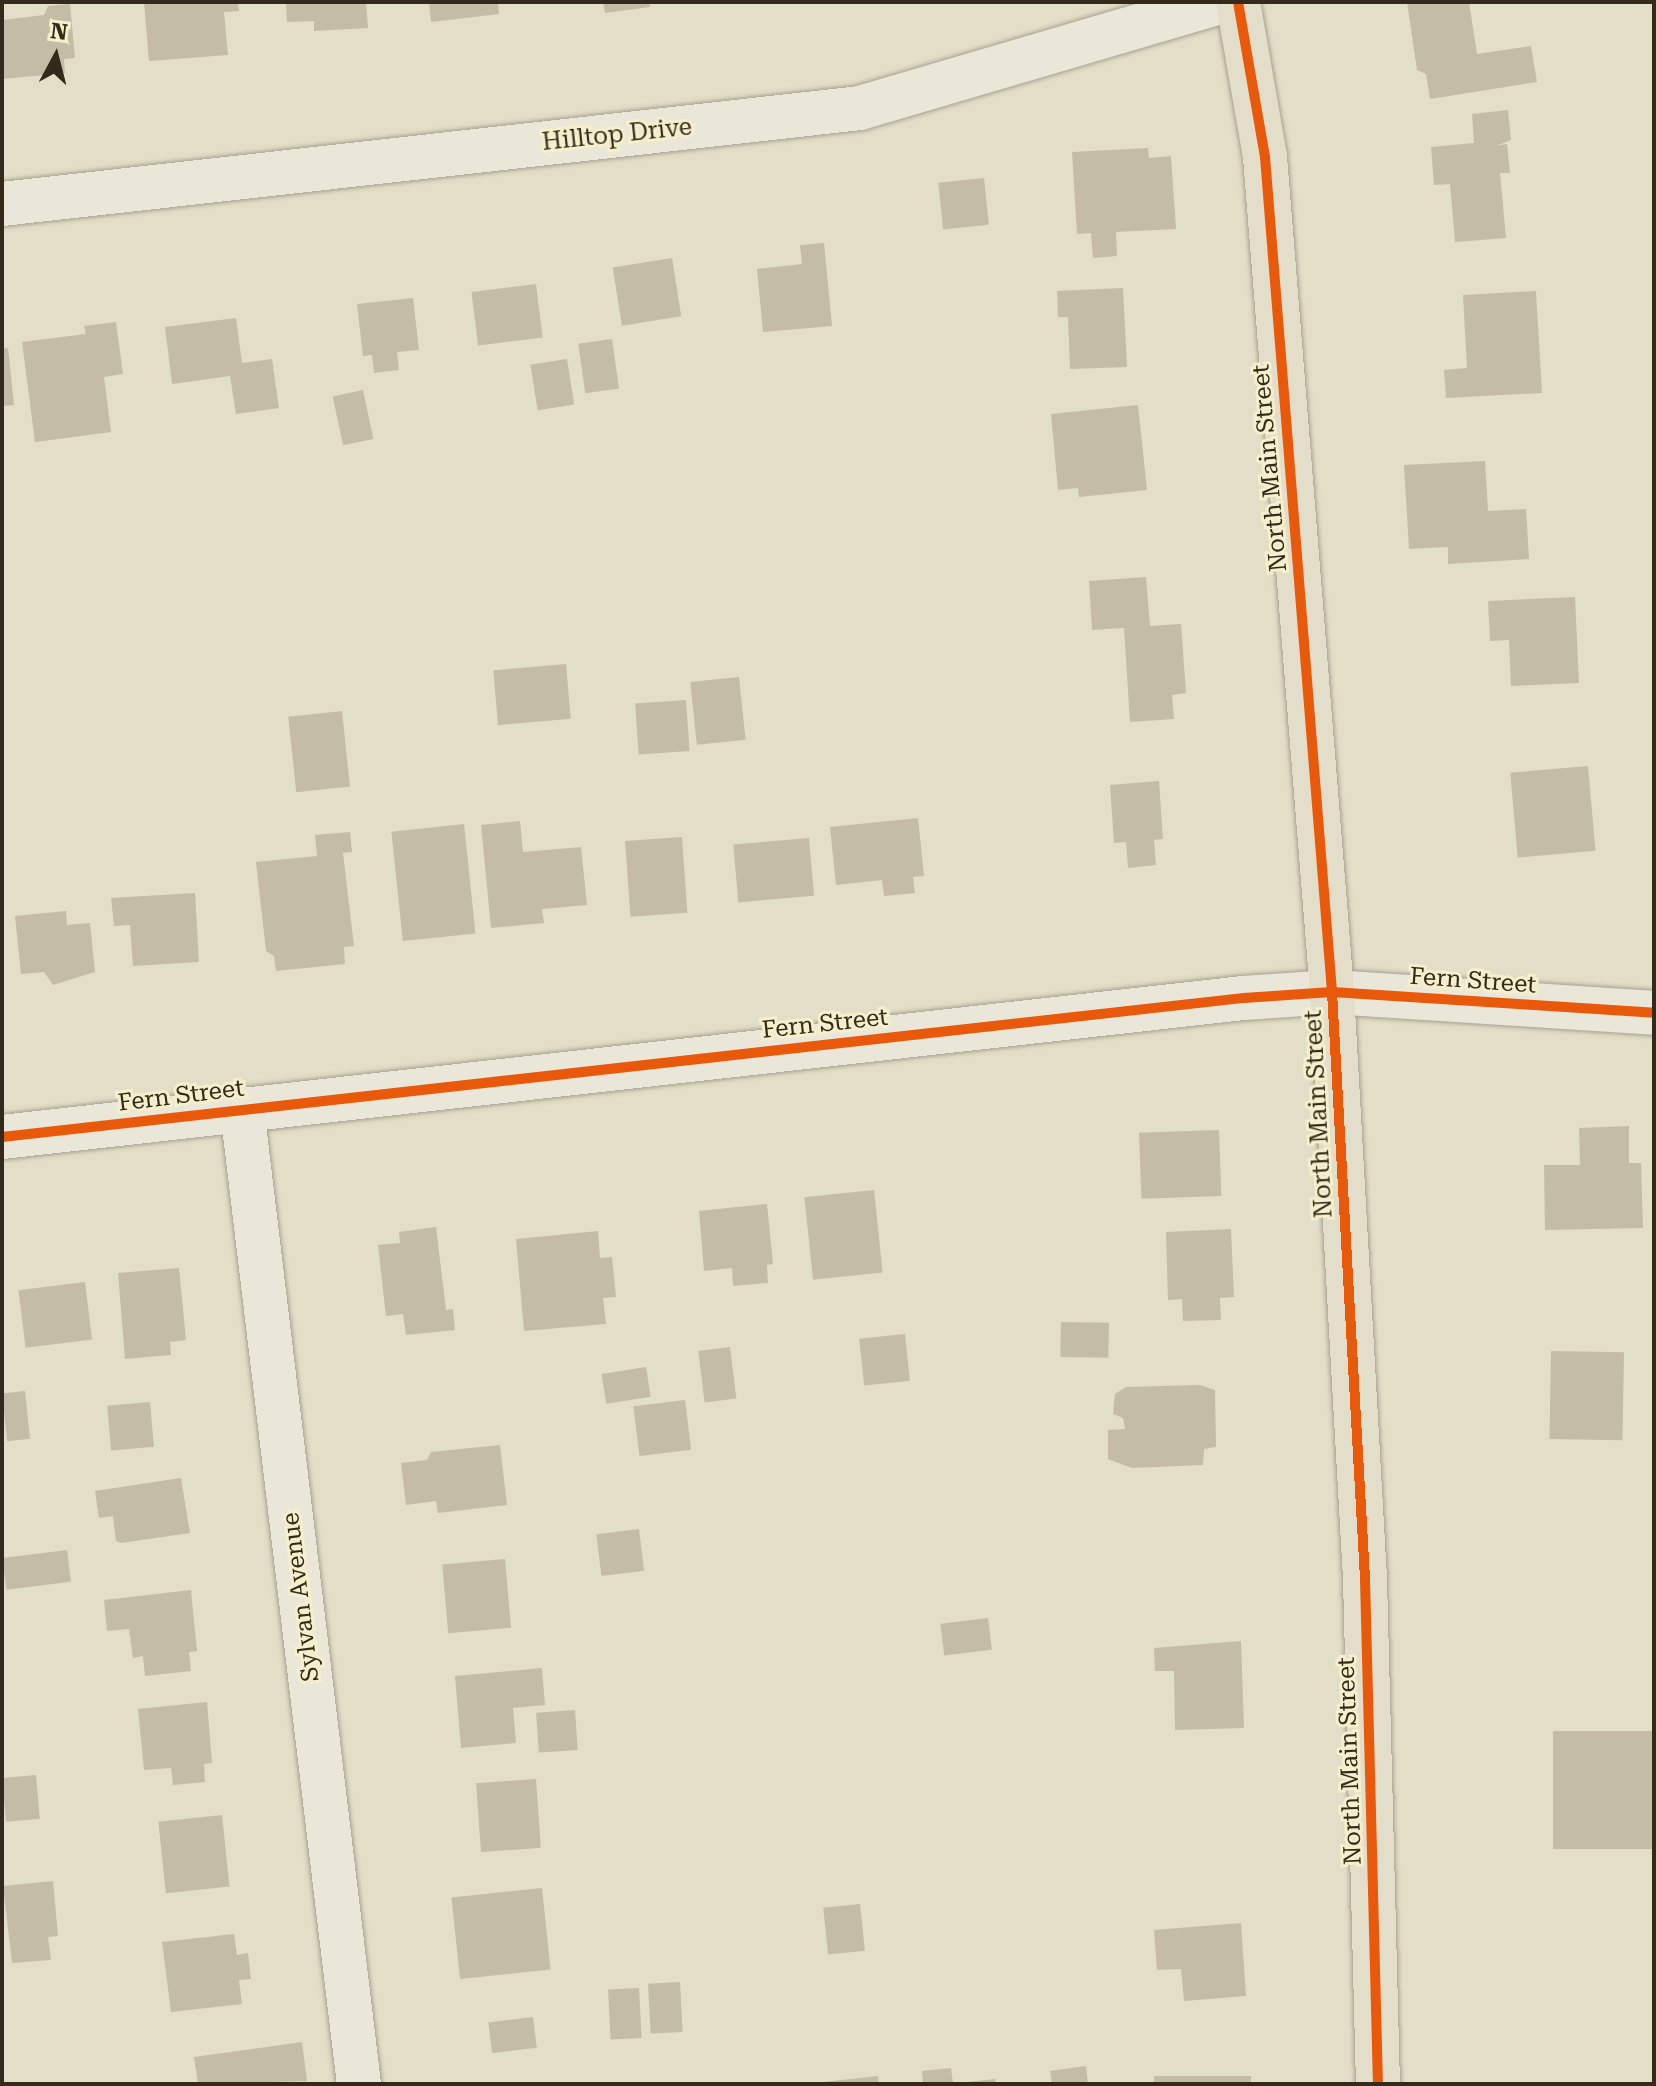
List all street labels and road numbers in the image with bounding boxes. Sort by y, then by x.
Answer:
street label: Hilltop Drive [541,113,693,157]
street label: North Main Street [1247,363,1293,573]
street label: Fern Street [1409,962,1537,1000]
street label: Fern Street [760,1003,890,1045]
street label: North Main Street [1299,1009,1339,1219]
street label: Fern Street [116,1074,246,1118]
street label: Sylvan Avenue [276,1511,326,1683]
street label: North Main Street [1332,1656,1368,1866]

